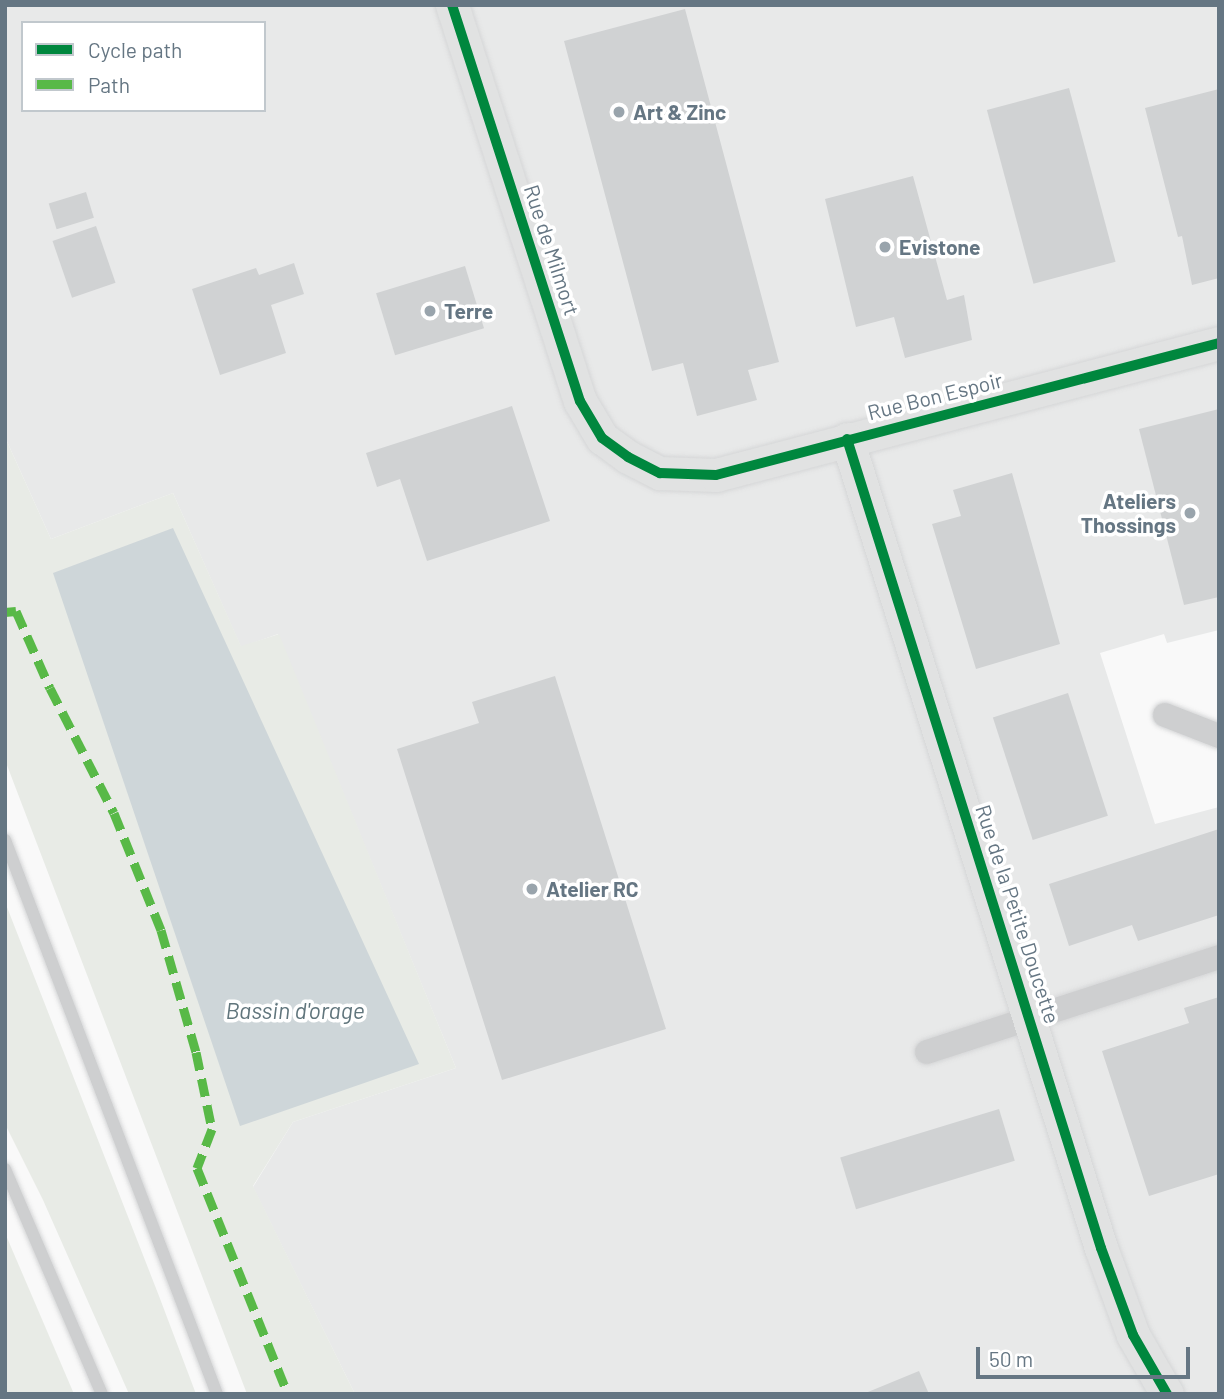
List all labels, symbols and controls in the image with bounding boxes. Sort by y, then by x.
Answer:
legend [21,21,266,112]
text: Cycle path [88,37,182,62]
text: Path [88,72,130,97]
place label: Art & Zinc [633,99,726,125]
marker: Art & Zinc [611,104,627,120]
street label: Rue de Milmort [519,182,585,318]
place label: Evistone [899,234,980,260]
marker: Evistone [877,239,893,255]
place label: Terre [444,298,493,324]
marker: Terre [422,303,438,319]
street label: Rue Bon Espoir [865,367,1005,425]
place label: Ateliers Thossings [1081,488,1176,538]
marker: Ateliers Thossings [1182,505,1198,521]
street label: Rue de la Petite Doucette [971,801,1065,1027]
place label: Atelier RC [546,876,639,902]
marker: Atelier RC [524,881,540,897]
water label: Bassin d'orage [225,996,365,1024]
scale bar [979,1332,1192,1376]
text: 50 m [989,1346,1033,1371]

